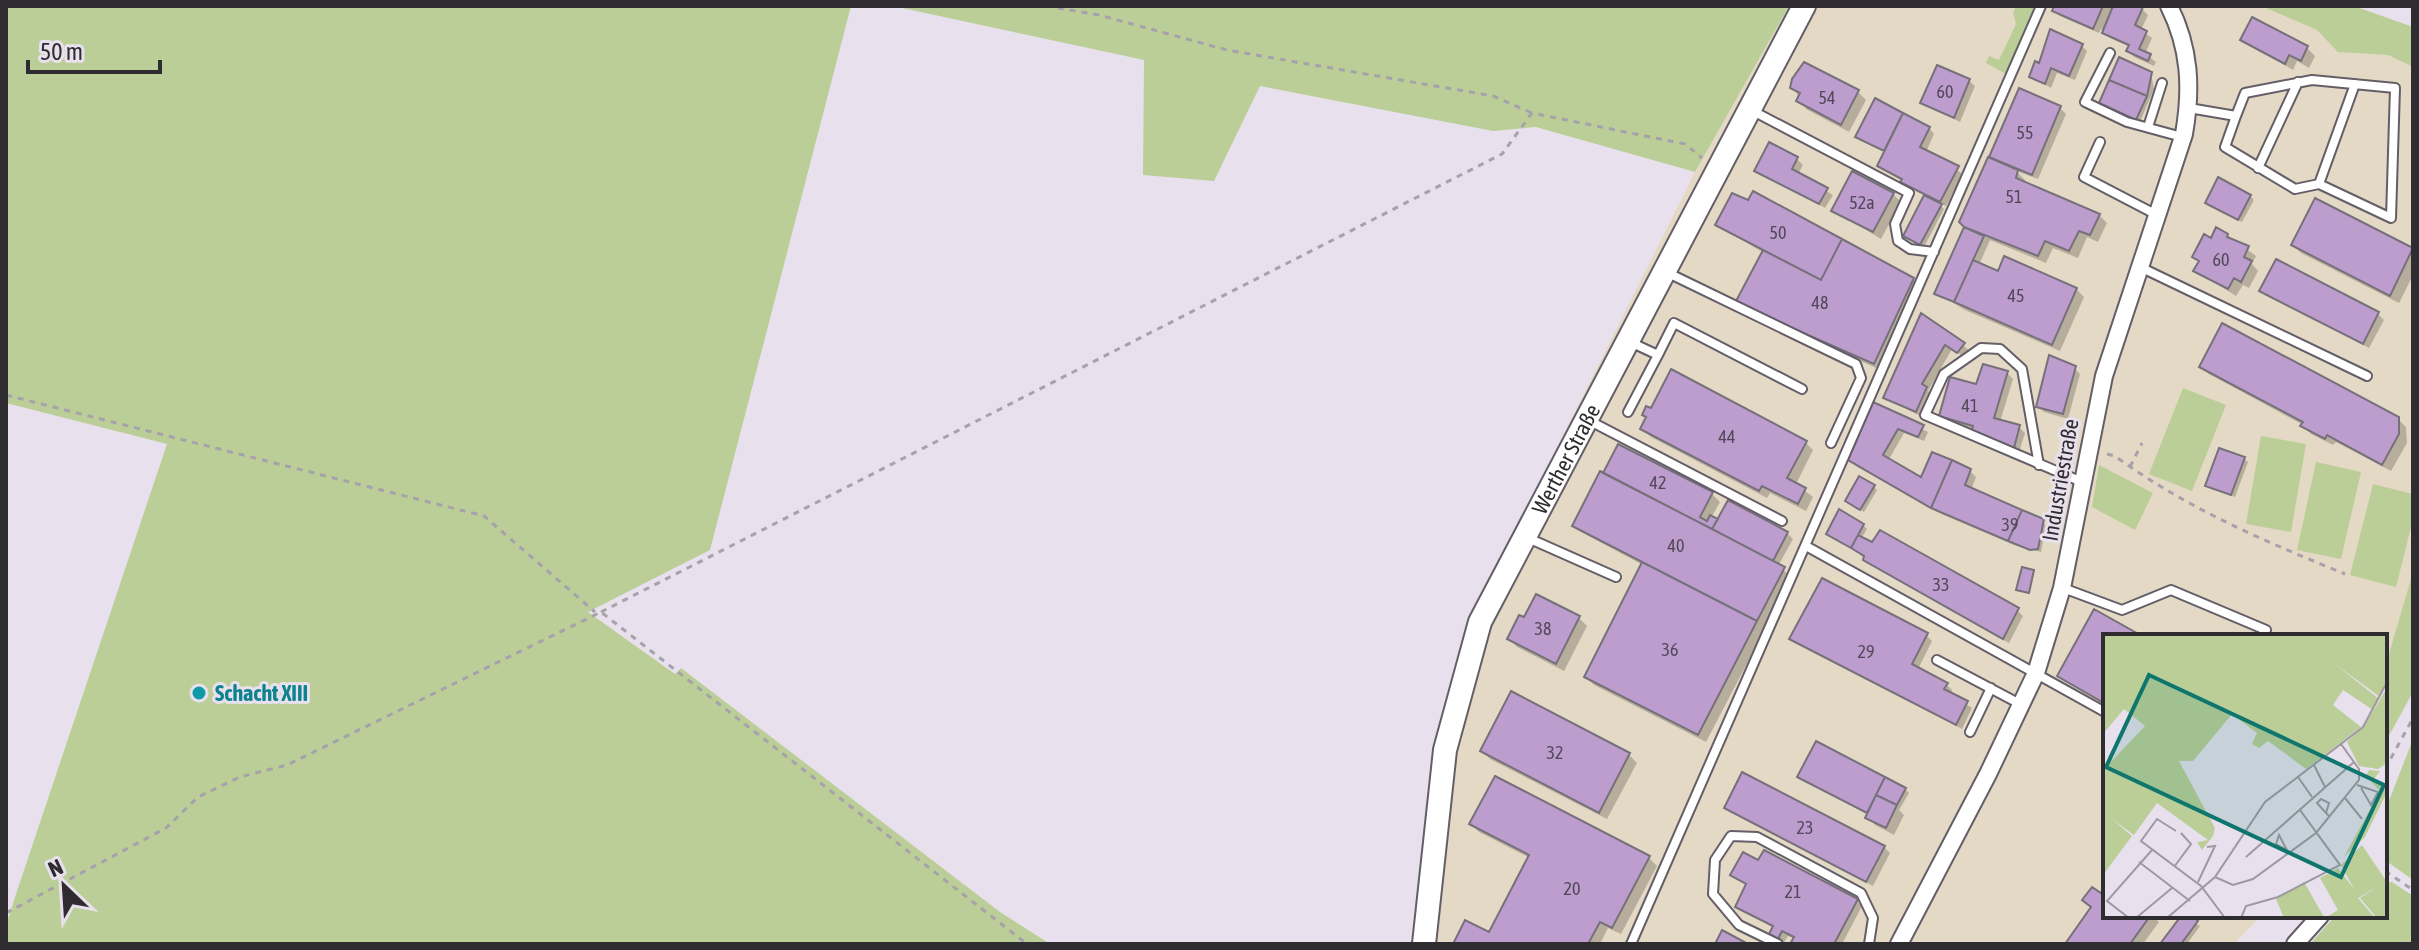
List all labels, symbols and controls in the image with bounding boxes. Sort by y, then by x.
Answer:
scale bar [28,24,160,74]
text: 50 m [40,38,83,65]
house number: 60 [1937,81,1953,102]
house number: 54 [1819,87,1835,108]
house number: 55 [2017,122,2033,143]
house number: 51 [2006,186,2022,207]
house number: 52a [1849,192,1875,213]
house number: 50 [1770,222,1786,243]
house number: 60 [2213,249,2229,270]
house number: 45 [2008,285,2024,306]
house number: 48 [1812,292,1828,313]
house number: 41 [1962,395,1978,416]
street label: Werther Straße [1526,400,1605,518]
street label: Industriestraße [2036,417,2084,543]
house number: 44 [1719,426,1735,447]
house number: 42 [1650,472,1666,493]
house number: 39 [2002,514,2018,535]
house number: 40 [1668,535,1684,556]
house number: 33 [1933,574,1949,595]
house number: 38 [1535,618,1551,639]
inset map [2103,634,2387,918]
house number: 36 [1662,639,1678,660]
house number: 29 [1858,641,1874,662]
place label: Schacht XIII [215,680,308,706]
marker: Schacht XIII [190,684,208,702]
house number: 32 [1547,742,1563,763]
house number: 23 [1797,817,1813,838]
north arrow [24,846,104,926]
text: N [44,853,67,882]
house number: 20 [1564,878,1580,899]
house number: 21 [1785,881,1801,902]

